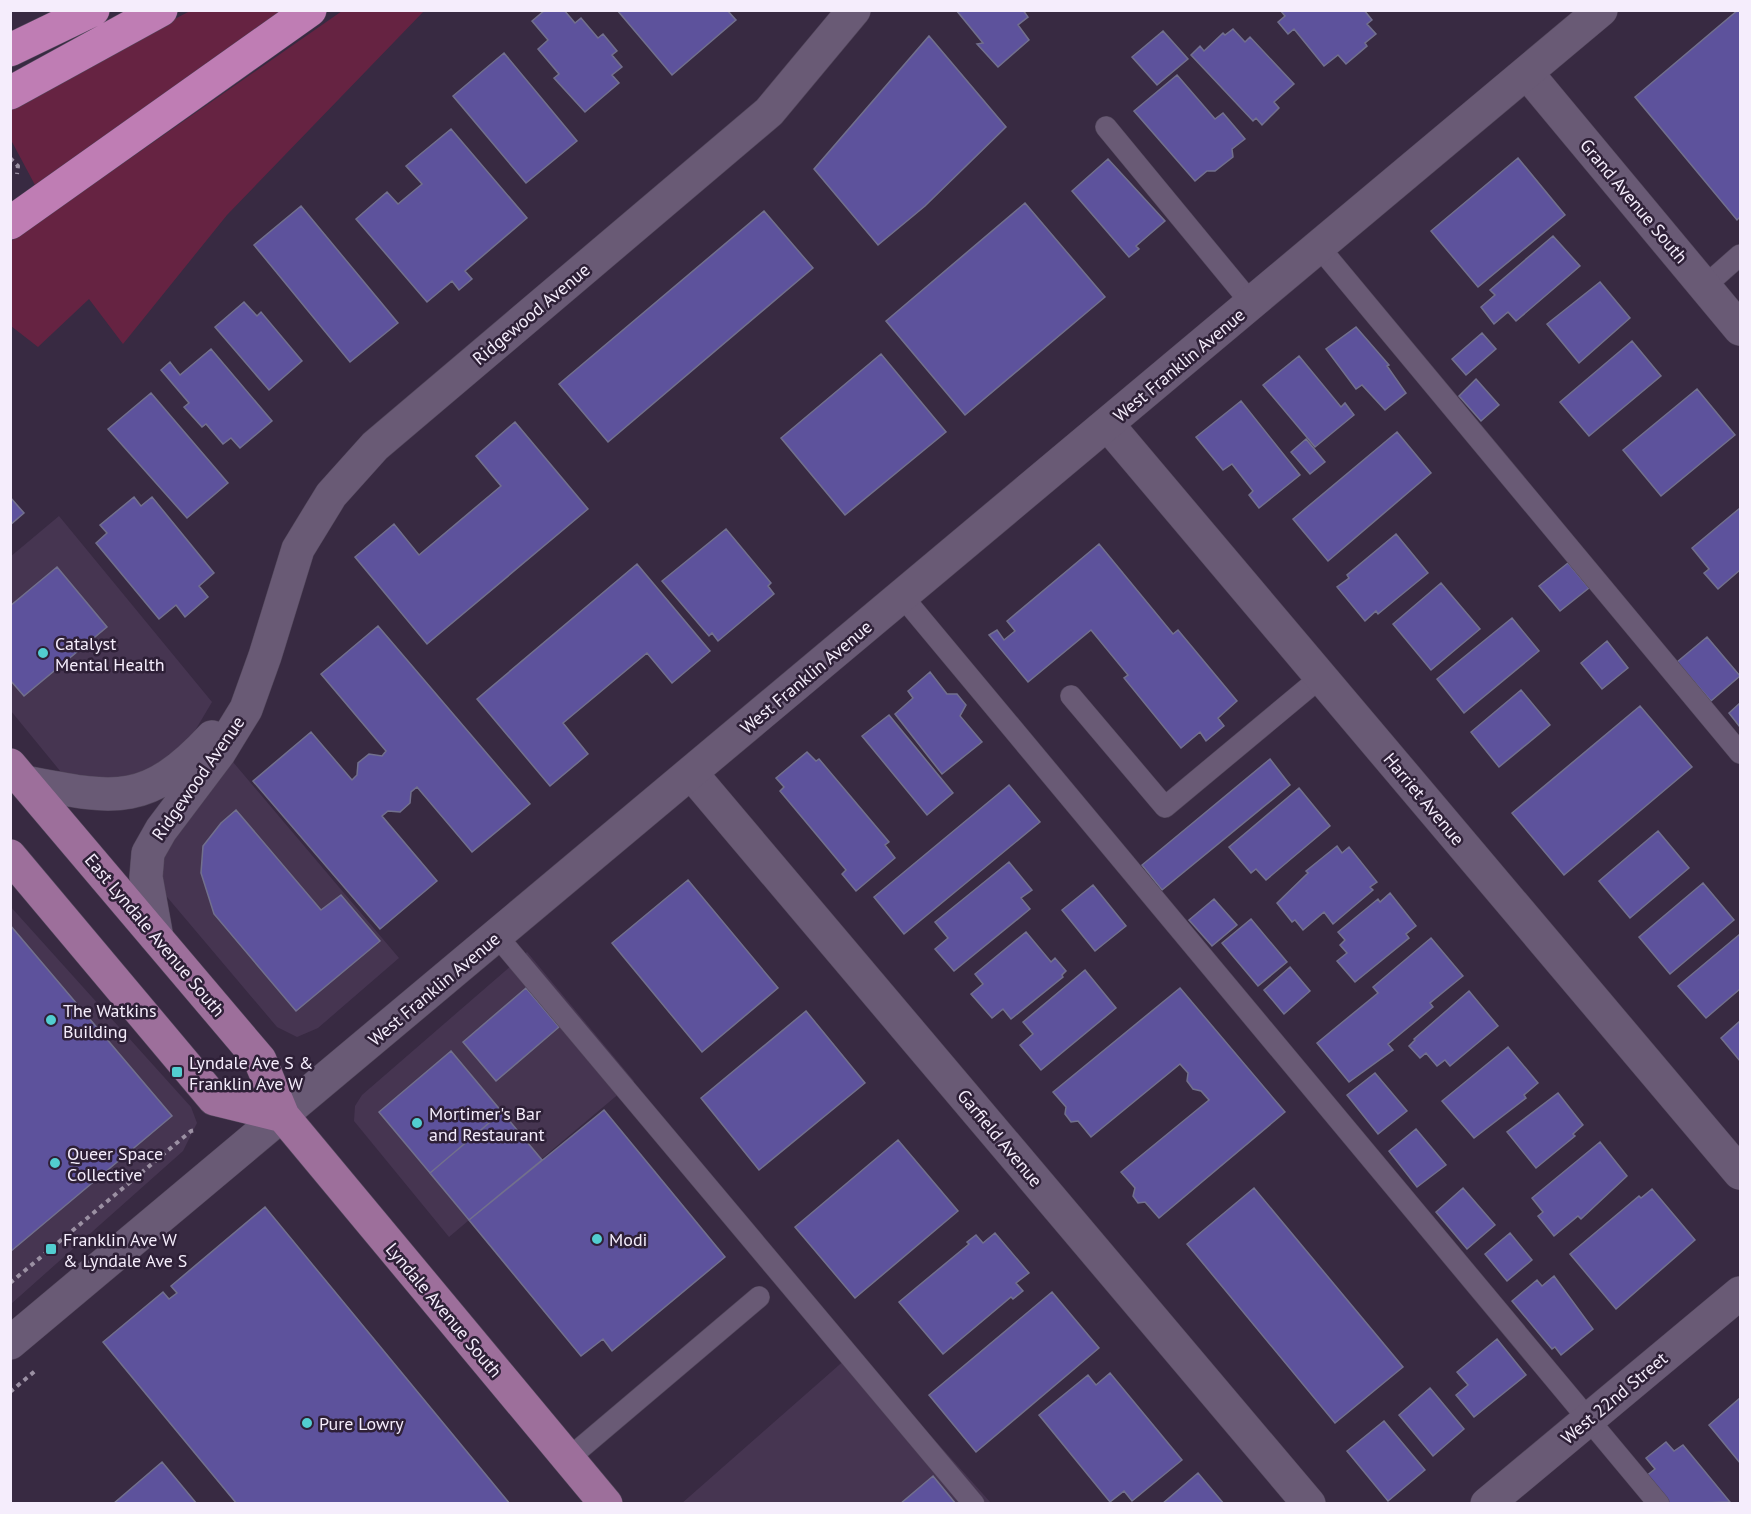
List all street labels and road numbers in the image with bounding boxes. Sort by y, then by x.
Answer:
street label: Grand Avenue South [1575,134,1693,268]
street label: Ridgewood Avenue [468,258,594,370]
street label: West Franklin Avenue [1108,303,1250,427]
street label: West Franklin Avenue [735,615,877,739]
street label: Ridgewood Avenue [147,711,249,845]
street label: Harriet Avenue [1379,748,1469,850]
street label: East Lyndale Avenue South [80,849,230,1021]
street label: West Franklin Avenue [363,927,505,1051]
street label: Garfield Avenue [953,1085,1047,1191]
street label: Lyndale Avenue South [381,1238,507,1382]
street label: West 22nd Street [1556,1347,1672,1449]

